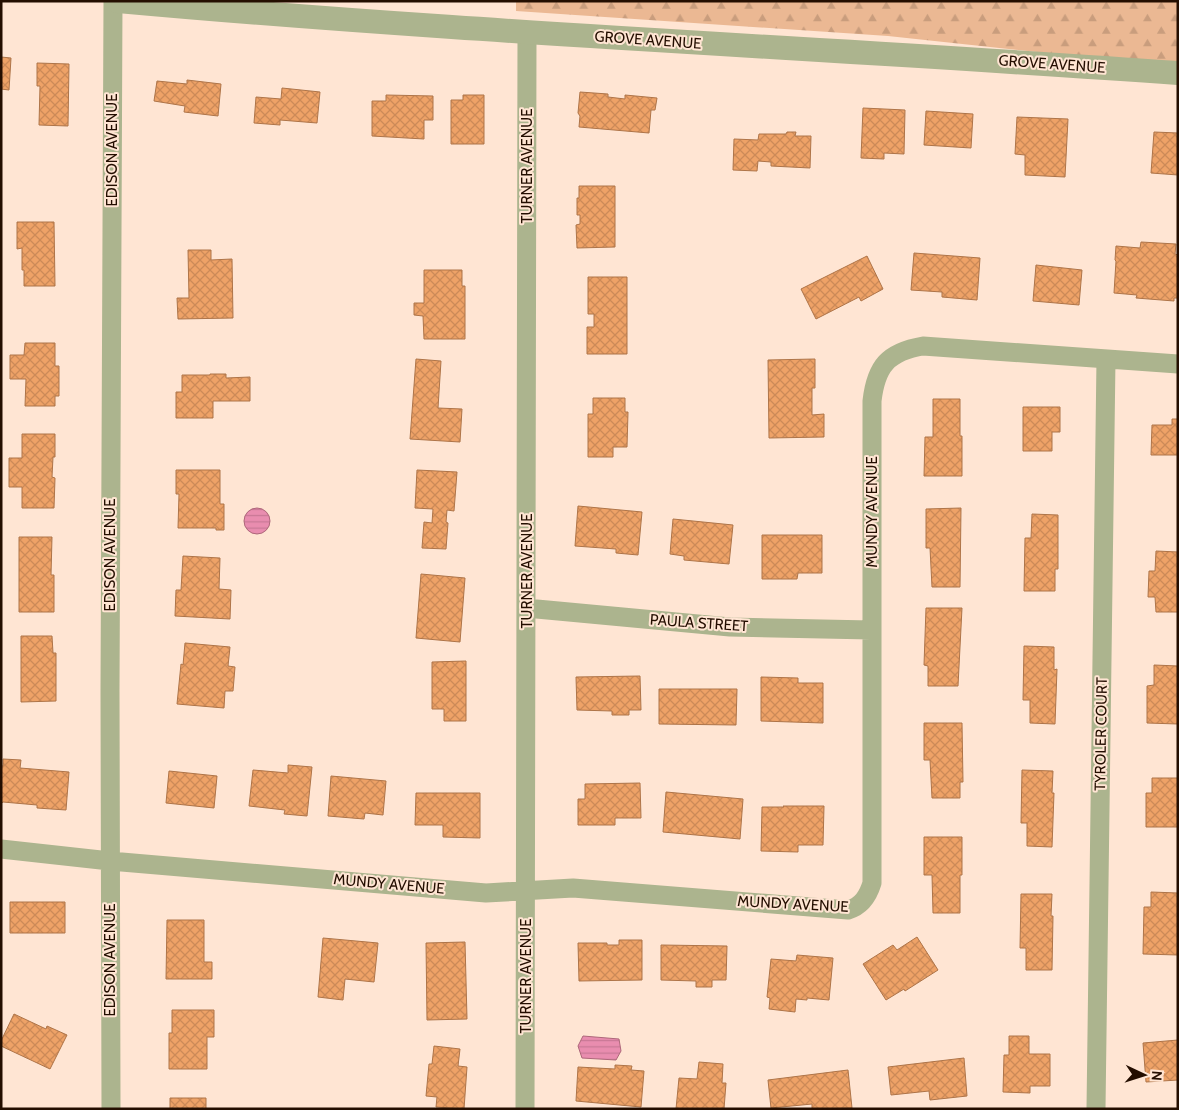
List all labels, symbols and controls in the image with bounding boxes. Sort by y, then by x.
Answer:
street label: GROVE AVENUE [594,27,702,53]
street label: GROVE AVENUE [998,51,1106,77]
street label: EDISON AVENUE [103,94,121,206]
street label: TURNER AVENUE [518,109,536,223]
street label: MUNDY AVENUE [863,456,881,568]
street label: EDISON AVENUE [101,499,119,611]
street label: TURNER AVENUE [518,514,536,628]
street label: PAULA STREET [649,611,749,635]
street label: TYROLER COURT [1091,677,1111,791]
street label: MUNDY AVENUE [333,870,445,898]
street label: MUNDY AVENUE [737,892,849,916]
street label: EDISON AVENUE [101,904,119,1016]
street label: TURNER AVENUE [517,919,535,1033]
north arrow [1119,1050,1169,1100]
text: N [1148,1070,1166,1081]

